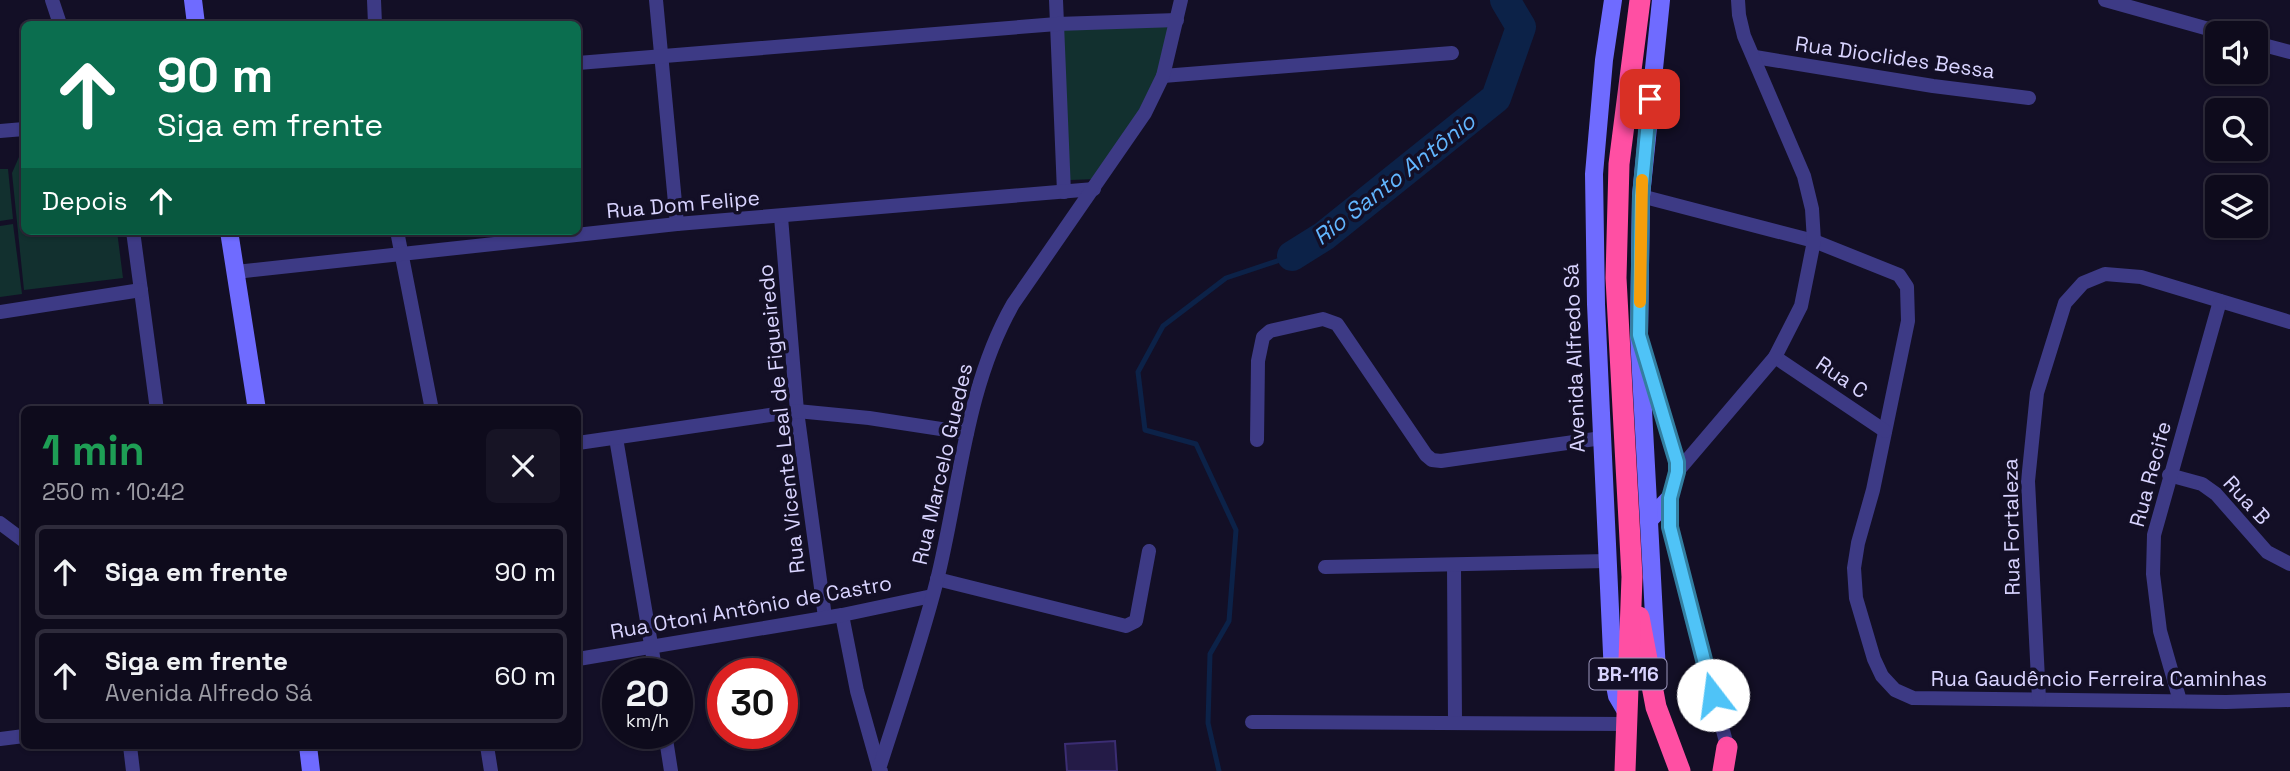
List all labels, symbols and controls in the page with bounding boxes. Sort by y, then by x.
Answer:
map controls [2205,21,2268,238]
button: sound [2205,21,2268,84]
street label: Rua Dioclides Bessa [1793,30,1997,84]
text: 90 m [157,44,273,106]
icon: ahead [42,49,133,140]
pin [1620,69,1680,129]
icon: arrive [1631,80,1669,118]
button: search [2205,98,2268,161]
text: Siga em frente [157,105,383,145]
water label: Rio Santo Antônio [1307,106,1482,252]
button: layers [2205,175,2268,238]
icon: ahead [142,182,180,220]
text: Depois [42,184,128,218]
street label: Rua Dom Felipe [605,184,761,224]
street label: Rua Vicente Leal de Figueiredo [751,263,811,575]
street label: Avenida Alfredo Sá [1557,263,1591,453]
street label: Rua C [1811,350,1873,404]
street label: Rua Marcelo Guedes [906,361,978,567]
street label: Rua Recife [2123,418,2177,530]
text: 1 min [42,424,145,477]
button: close [486,429,560,503]
street label: Rua Fortaleza [1996,458,2026,596]
street label: Rua B [2218,470,2276,530]
text: 250 m · 10:42 [42,477,185,507]
icon: ahead [46,553,84,591]
text: Siga em frente [105,555,288,589]
text: 90 m [494,555,556,589]
street label: Rua Otoni Antônio de Castro [608,569,894,645]
text: Siga em frente [105,644,288,678]
icon: ahead [46,657,84,695]
speed limit sign: 30 [707,658,798,749]
position arrow [1676,658,1750,732]
text: 60 m [494,659,556,693]
road number: BR-116 [1590,659,1666,690]
street label: Rua Gaudêncio Ferreira Caminhas [1931,665,2267,692]
text: 20 [626,672,669,716]
text: Avenida Alfredo Sá [105,678,312,708]
text: km/h [626,709,669,732]

